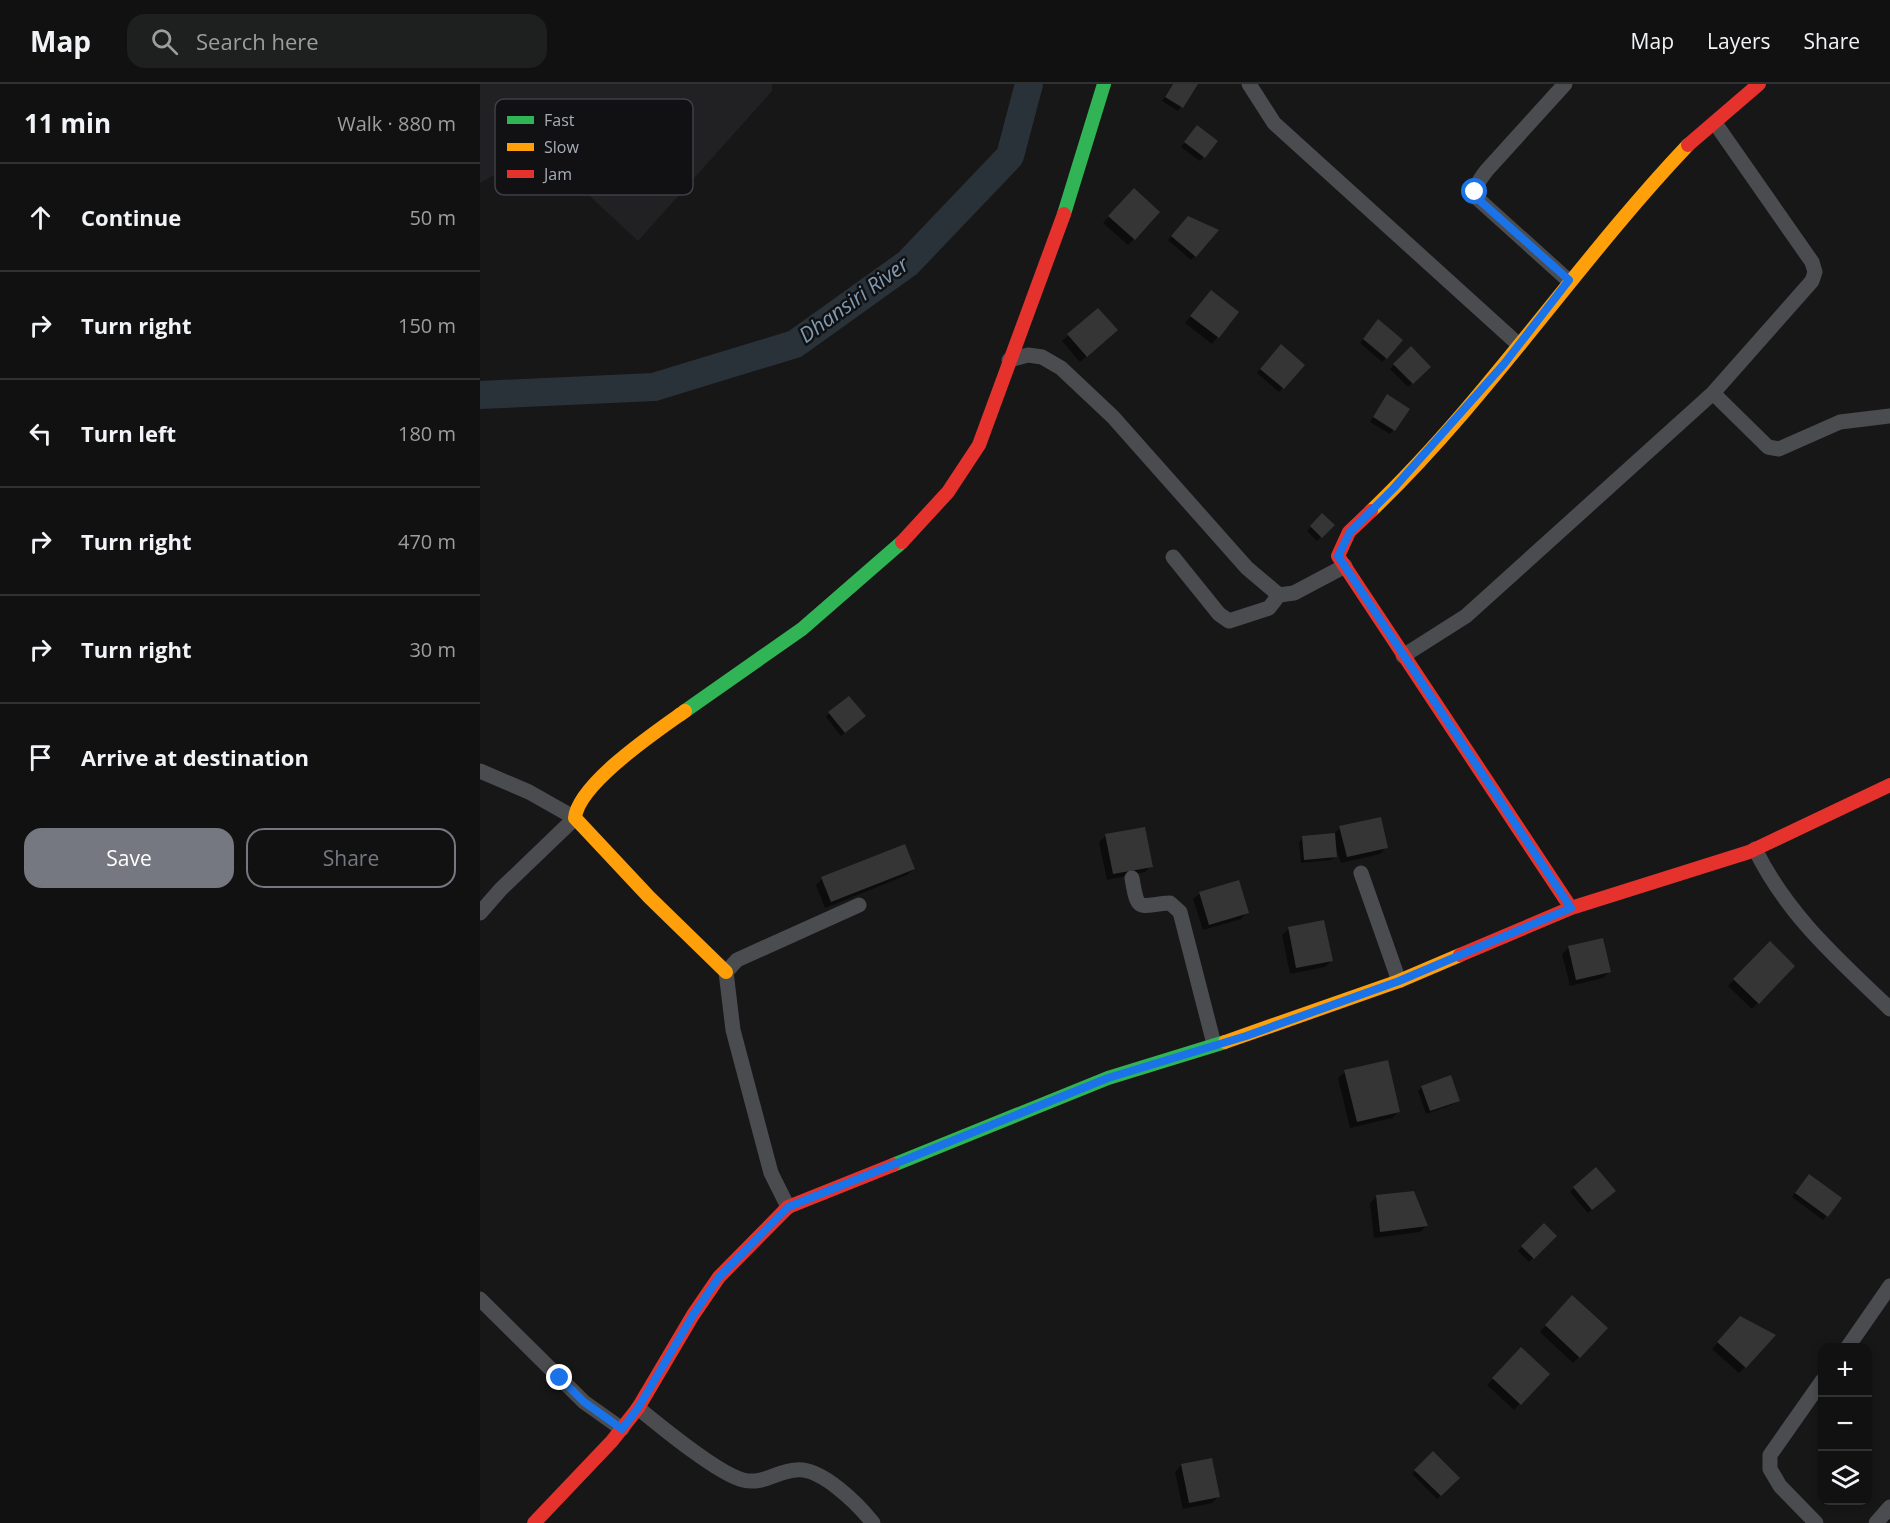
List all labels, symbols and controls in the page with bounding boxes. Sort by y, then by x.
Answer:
search box [127,14,547,68]
text: Map [30,22,91,60]
icon: search [148,25,181,58]
text: Search here [196,26,319,56]
text: Map [1631,27,1674,55]
text: Layers [1707,27,1771,55]
text: Share [1804,27,1860,55]
legend [495,99,693,195]
text: 11 min [24,105,111,141]
text: Fast [544,109,575,131]
text: Walk · 880 m [337,110,456,137]
text: Slow [544,136,579,158]
text: Jam [542,163,572,185]
route start [1461,178,1487,204]
icon: ahead [24,201,57,234]
text: Continue [81,202,181,232]
text: 50 m [409,204,456,231]
water label: Dhansiri River [793,249,914,349]
icon: right [24,309,57,342]
text: Turn right [81,310,192,340]
text: 150 m [398,312,456,339]
icon: left [24,417,57,450]
text: Turn left [81,418,176,448]
text: 180 m [398,420,456,447]
icon: right [24,525,57,558]
text: Turn right [81,526,192,556]
text: 470 m [398,528,456,555]
icon: right [24,633,57,666]
text: Turn right [81,634,192,664]
text: 30 m [409,636,456,663]
icon: arrive [24,741,57,774]
text: Arrive at destination [81,742,309,772]
button: Save [24,828,234,888]
button: Share [246,828,456,888]
map controls [1818,1343,1872,1505]
button: + [1818,1343,1872,1397]
route end [546,1364,572,1390]
button: − [1818,1397,1872,1451]
button: layers [1818,1451,1872,1505]

